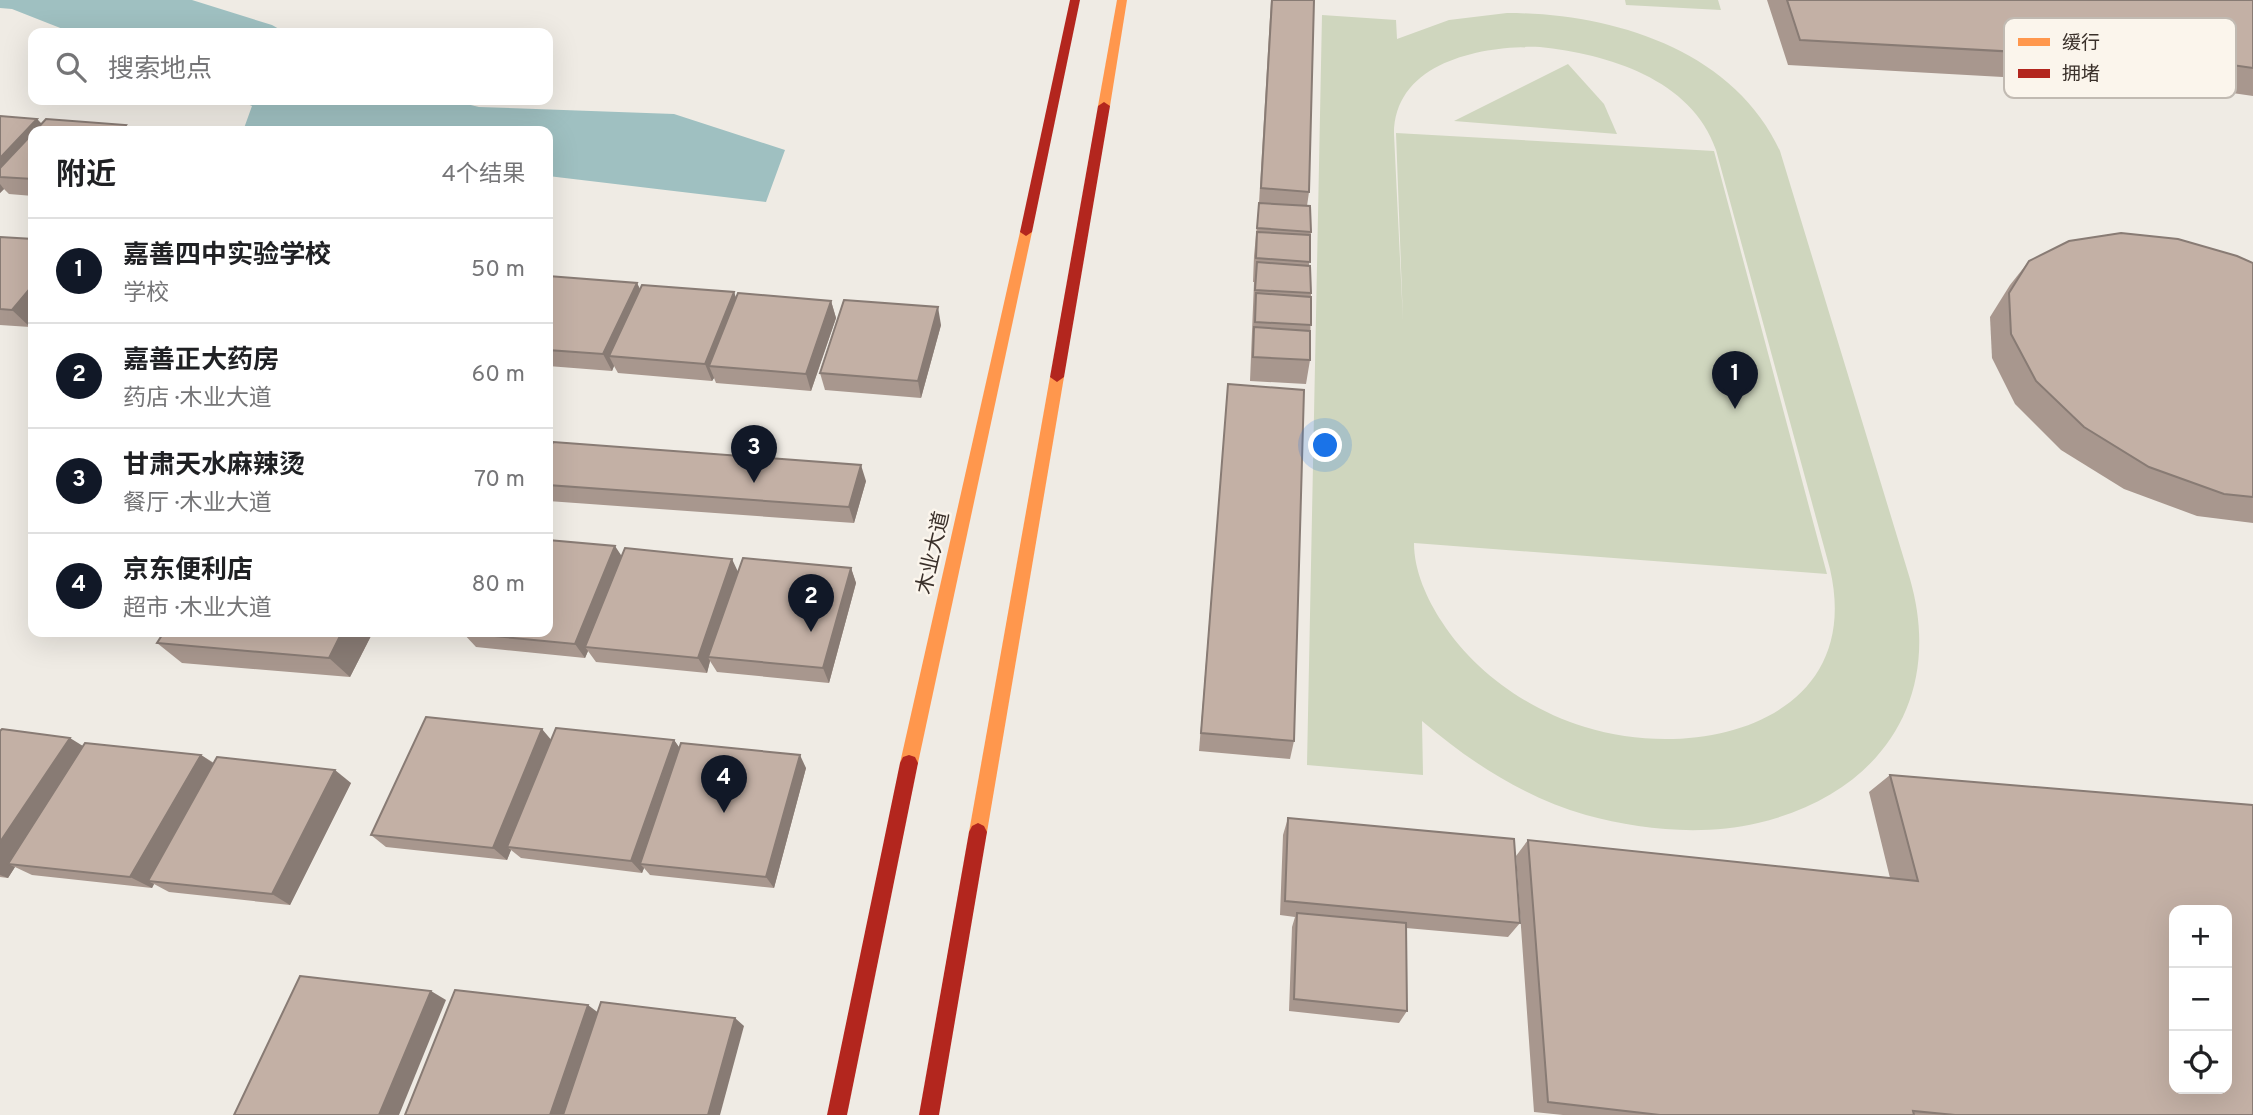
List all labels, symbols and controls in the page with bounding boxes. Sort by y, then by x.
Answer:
legend [2004,18,2236,98]
search box [28,28,553,105]
text: 缓行 [2062,32,2100,56]
icon: search [52,48,90,86]
text: 搜索地点 [108,54,212,87]
text: 拥堵 [2062,63,2100,87]
text: 附近 [56,158,116,195]
text: 4个结果 [442,161,525,190]
text: 嘉善四中实验学校 [123,240,331,273]
text: 1 [74,256,84,285]
text: 50 m [471,256,525,285]
text: 学校 [123,280,169,309]
text: 嘉善正大药房 [123,345,279,378]
pin: 1 [1712,351,1758,409]
text: 2 [72,361,86,390]
text: 60 m [472,361,525,390]
text: 药店 · 木业大道 [123,385,272,414]
pin: 3 [731,425,777,483]
your location [1308,428,1342,462]
text: 甘肃天水麻辣烫 [123,450,305,483]
text: 3 [72,466,86,495]
text: 70 m [474,466,525,495]
text: 餐厅 · 木业大道 [123,490,272,519]
street label: 木业大道 [911,509,957,597]
text: 京东便利店 [123,555,253,588]
text: 4 [72,571,86,600]
text: 80 m [472,571,525,600]
pin: 2 [788,574,834,632]
text: 超市 · 木业大道 [123,595,272,624]
pin: 4 [701,755,747,813]
map controls [2169,905,2232,1094]
button: + [2169,905,2232,968]
button: − [2169,968,2232,1031]
button: locate [2169,1031,2232,1094]

